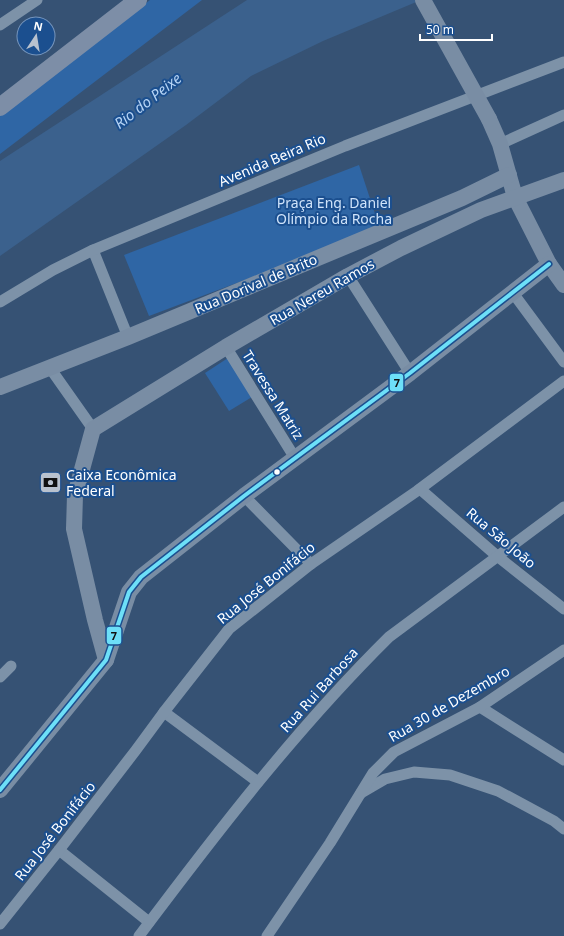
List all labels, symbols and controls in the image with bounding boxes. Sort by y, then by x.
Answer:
north arrow [16,16,56,56]
scale bar [420,16,492,42]
text: N [32,17,44,34]
text: 50 m [426,21,454,38]
water label: Rio do Peixe [110,67,186,133]
street label: Avenida Beira Rio [215,128,328,191]
park label: Praça Eng. Daniel Olímpio da Rocha [276,193,392,228]
street label: Rua Dorival de Brito [192,249,320,318]
street label: Rua Nereu Ramos [266,254,378,329]
street label: Travessa Matriz [238,346,309,443]
line badge: 7 [389,373,404,392]
text: 7 [394,375,400,390]
place label: Caixa Econômica Federal [66,465,177,500]
unlabelled marker [272,467,282,477]
bank icon: Caixa Econômica Federal [37,470,63,496]
street label: Rua São João [463,503,540,572]
street label: Rua José Bonifácio [213,537,319,628]
line badge: 7 [106,626,122,645]
text: 7 [111,628,117,643]
street label: Rua Rui Barbosa [275,643,362,736]
street label: Rua 30 de Dezembro [385,661,513,746]
street label: Rua José Bonifácio [10,777,99,884]

